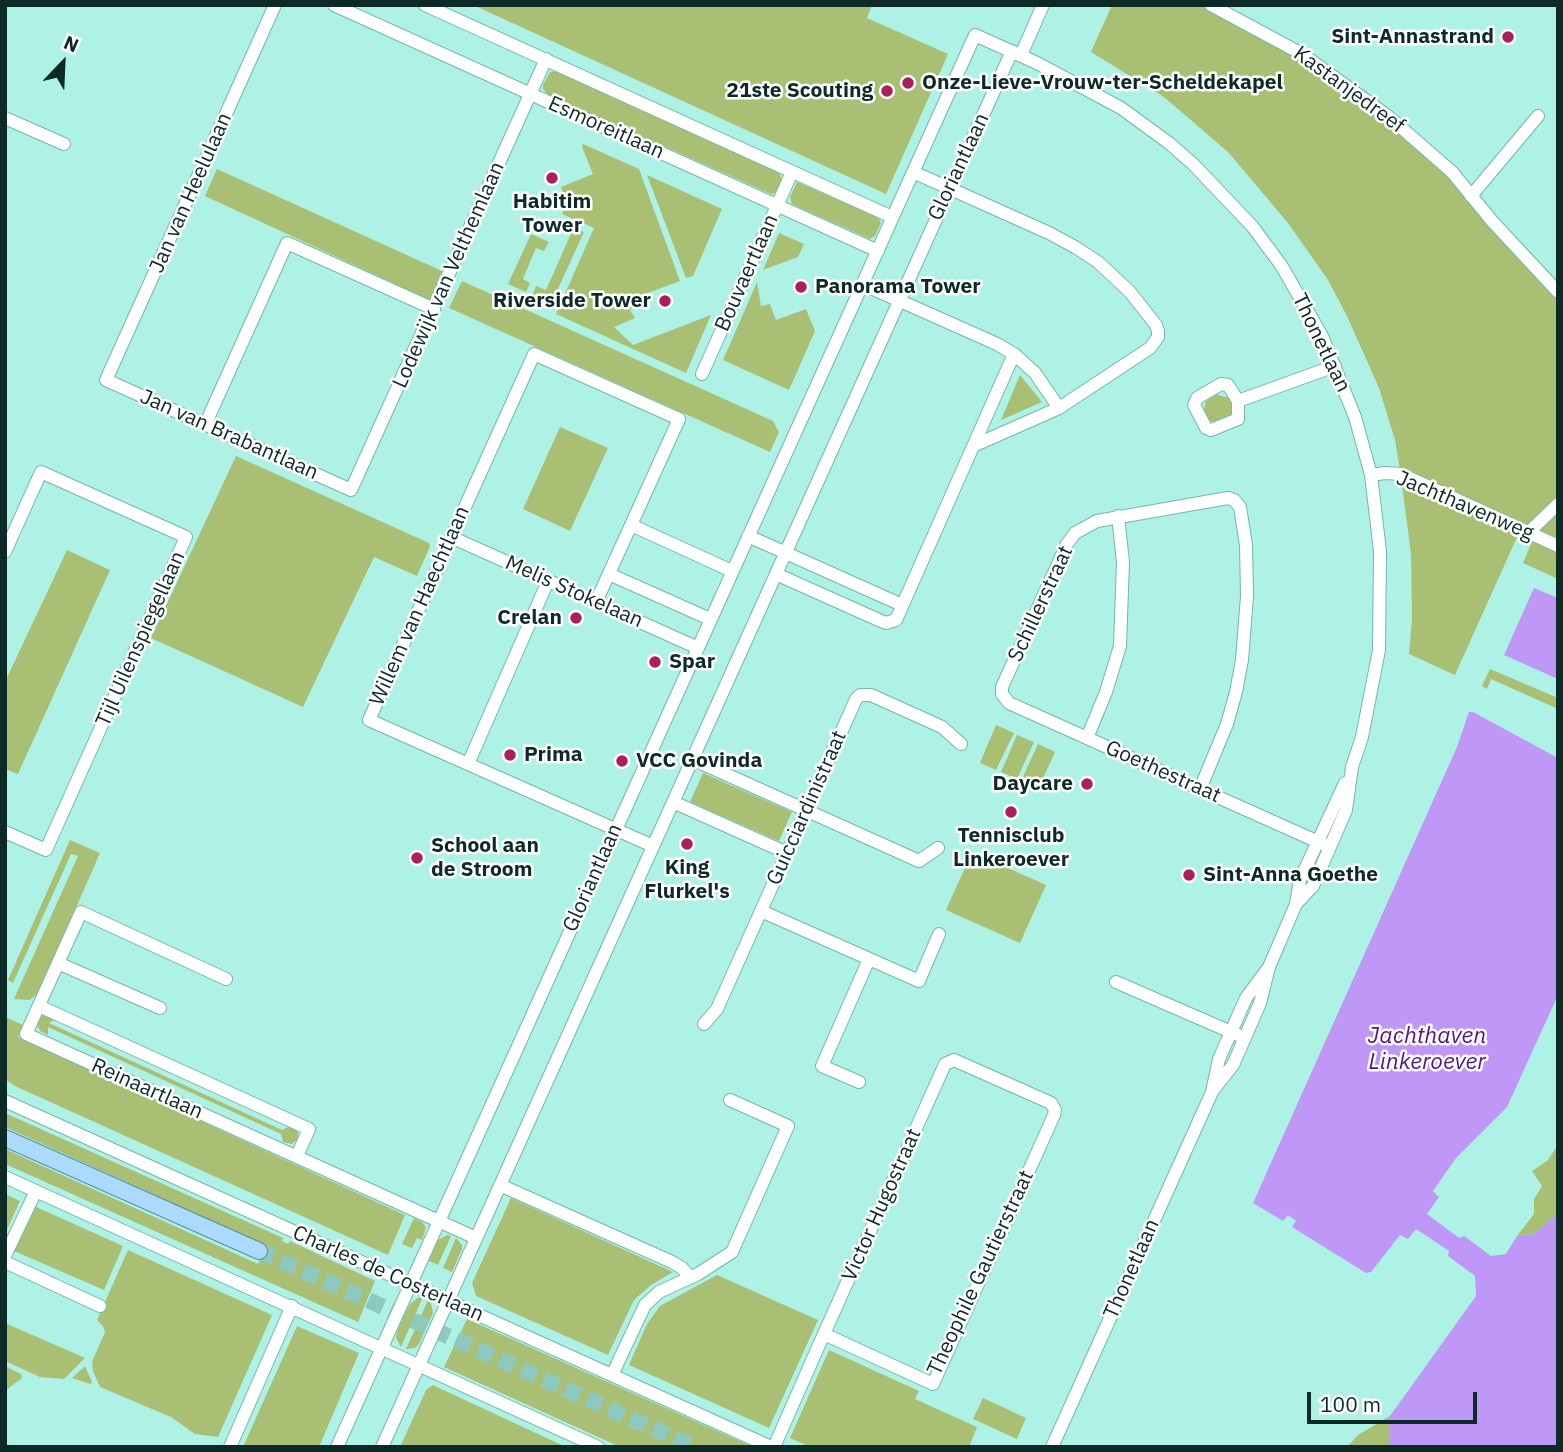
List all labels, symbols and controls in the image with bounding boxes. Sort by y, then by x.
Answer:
place label: Sint-Annastrand [1331,24,1494,50]
north arrow [28,28,98,98]
marker: Sint-Annastrand [1500,29,1516,45]
text: N [60,30,82,57]
street label: Kastanjedreef [1289,41,1409,139]
place label: Onze-Lieve-Vrouw-ter-Scheldekapel [922,70,1283,96]
marker: Onze-Lieve-Vrouw-ter-Scheldekapel [900,75,916,91]
place label: 21ste Scouting [726,78,873,104]
marker: 21ste Scouting [879,83,895,99]
street label: Esmoreitlaan [544,91,668,165]
street label: Jan van Heelulaan [144,109,238,277]
street label: Gloriantlaan [923,109,995,225]
street label: Lodewijk van Velthemlaan [388,158,510,392]
marker: Habitim Tower [544,170,560,186]
place label: Habitim Tower [513,189,591,239]
street label: Bouvaertlaan [710,211,784,335]
place label: Panorama Tower [815,274,981,300]
marker: Panorama Tower [793,279,809,295]
place label: Riverside Tower [493,288,651,314]
street label: Thonetlaan [1286,290,1356,396]
marker: Riverside Tower [657,293,673,309]
street label: Jan van Brabantlaan [136,384,322,486]
street label: Jachthavenweg [1392,466,1538,546]
street label: Willem van Haechtlaan [365,502,475,710]
street label: Schillerstraat [1003,542,1079,666]
street label: Tijl Uilenspiegellaan [91,547,191,731]
street label: Melis Stokelaan [501,550,647,634]
place label: Crelan [497,605,562,631]
marker: Crelan [568,610,584,626]
place label: Spar [669,649,715,675]
marker: Spar [647,654,663,670]
street label: Guicciardinistraat [762,727,852,889]
street label: Goethestraat [1101,735,1225,809]
place label: Prima [524,742,583,768]
marker: Prima [502,747,518,763]
place label: VCC Govinda [636,748,762,774]
marker: VCC Govinda [614,753,630,769]
place label: Daycare [993,771,1073,797]
marker: Daycare [1079,776,1095,792]
marker: Tennisclub Linkeroever [1003,804,1019,820]
street label: Gloriantlaan [558,820,628,936]
place label: Tennisclub Linkeroever [953,823,1069,873]
place label: School aan de Stroom [431,833,539,883]
marker: King Flurkel's [679,836,695,852]
marker: School aan de Stroom [409,850,425,866]
place label: King Flurkel's [644,855,730,905]
place label: Sint-Anna Goethe [1203,862,1378,888]
marker: Sint-Anna Goethe [1181,867,1197,883]
water label: Jachthaven Linkeroever [1368,1022,1486,1076]
street label: Reinaartlaan [87,1053,207,1125]
street label: Victor Hugostraat [837,1125,927,1285]
street label: Theophile Gautierstraat [922,1167,1040,1379]
street label: Thonetlaan [1099,1215,1165,1323]
street label: Charles de Costerlaan [289,1221,487,1327]
scale bar [1311,1378,1481,1422]
text: 100 m [1320,1390,1381,1418]

